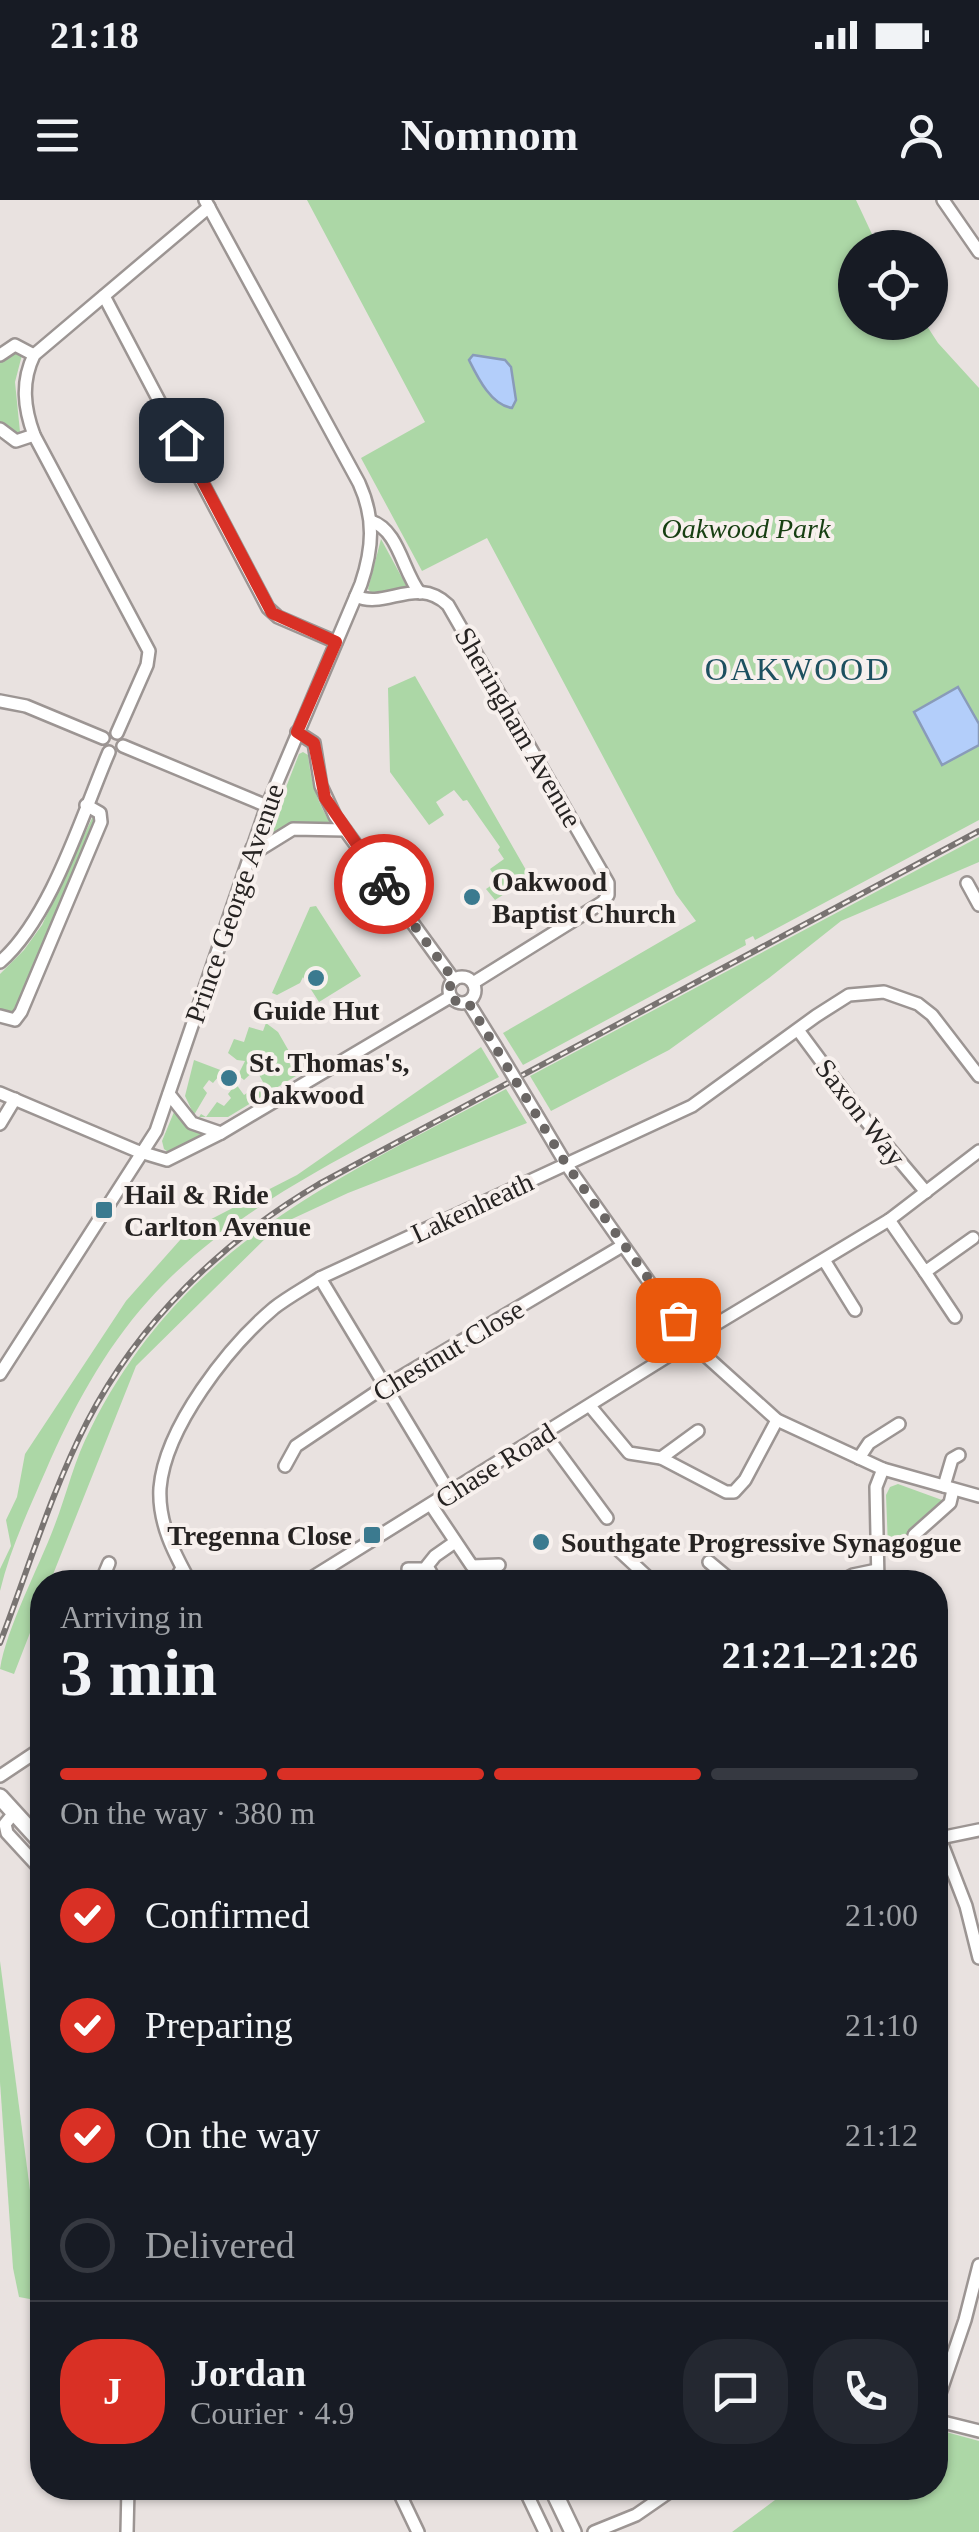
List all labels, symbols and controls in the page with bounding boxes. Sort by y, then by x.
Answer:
text: 21:18 [50,14,139,56]
icon: menu [30,108,85,163]
icon: person [894,108,949,163]
text: Nomnom [401,110,578,160]
map controls [838,230,948,340]
button: locate [838,230,948,340]
pin [139,398,224,483]
icon: home [154,413,209,468]
park label: Oakwood Park [662,513,831,544]
street label: Sheringham Avenue [449,622,588,833]
district label: OAKWOOD [705,651,891,687]
street label: Prince George Avenue [179,780,290,1027]
courier [334,834,434,934]
icon: bike [357,857,412,912]
place label: Oakwood Baptist Church [492,866,676,929]
marker: Oakwood Baptist Church [461,886,483,908]
marker: Guide Hut [305,967,327,989]
place label: Guide Hut [253,995,380,1026]
place label: St. Thomas's, Oakwood [249,1047,410,1110]
street label: Saxon Way [809,1053,912,1172]
marker: St. Thomas's, Oakwood [218,1067,240,1089]
street label: Lakenheath [406,1166,538,1249]
place label: Hail & Ride Carlton Avenue [124,1179,311,1242]
marker: Hail & Ride Carlton Avenue [93,1199,115,1221]
pin [636,1278,721,1363]
street label: Chestnut Close [367,1293,529,1408]
icon: bag [651,1293,706,1348]
street label: Chase Road [430,1417,561,1514]
place label: Tregenna Close [167,1520,352,1551]
marker: Tregenna Close [361,1524,383,1546]
place label: Southgate Progressive Synagogue [561,1527,961,1558]
marker: Southgate Progressive Synagogue [530,1531,552,1553]
text: Arriving in [60,1599,203,1635]
text: 21:21–21:26 [722,1634,918,1676]
text: 3 min [60,1637,217,1709]
text: On the way · 380 m [60,1795,315,1831]
icon: check [60,1888,115,1943]
text: Confirmed [145,1894,310,1936]
text: 21:00 [845,1897,918,1933]
icon: check [60,1998,115,2053]
text: Preparing [145,2004,293,2046]
text: 21:10 [845,2007,918,2043]
icon: check [60,2108,115,2163]
text: On the way [145,2114,320,2156]
text: 21:12 [845,2117,918,2153]
text: Delivered [145,2224,295,2266]
button: chat [683,2339,788,2444]
button: phone [813,2339,918,2444]
text: Jordan [190,2352,306,2394]
text: J [103,2370,122,2412]
text: Courier · 4.9 [190,2395,354,2431]

